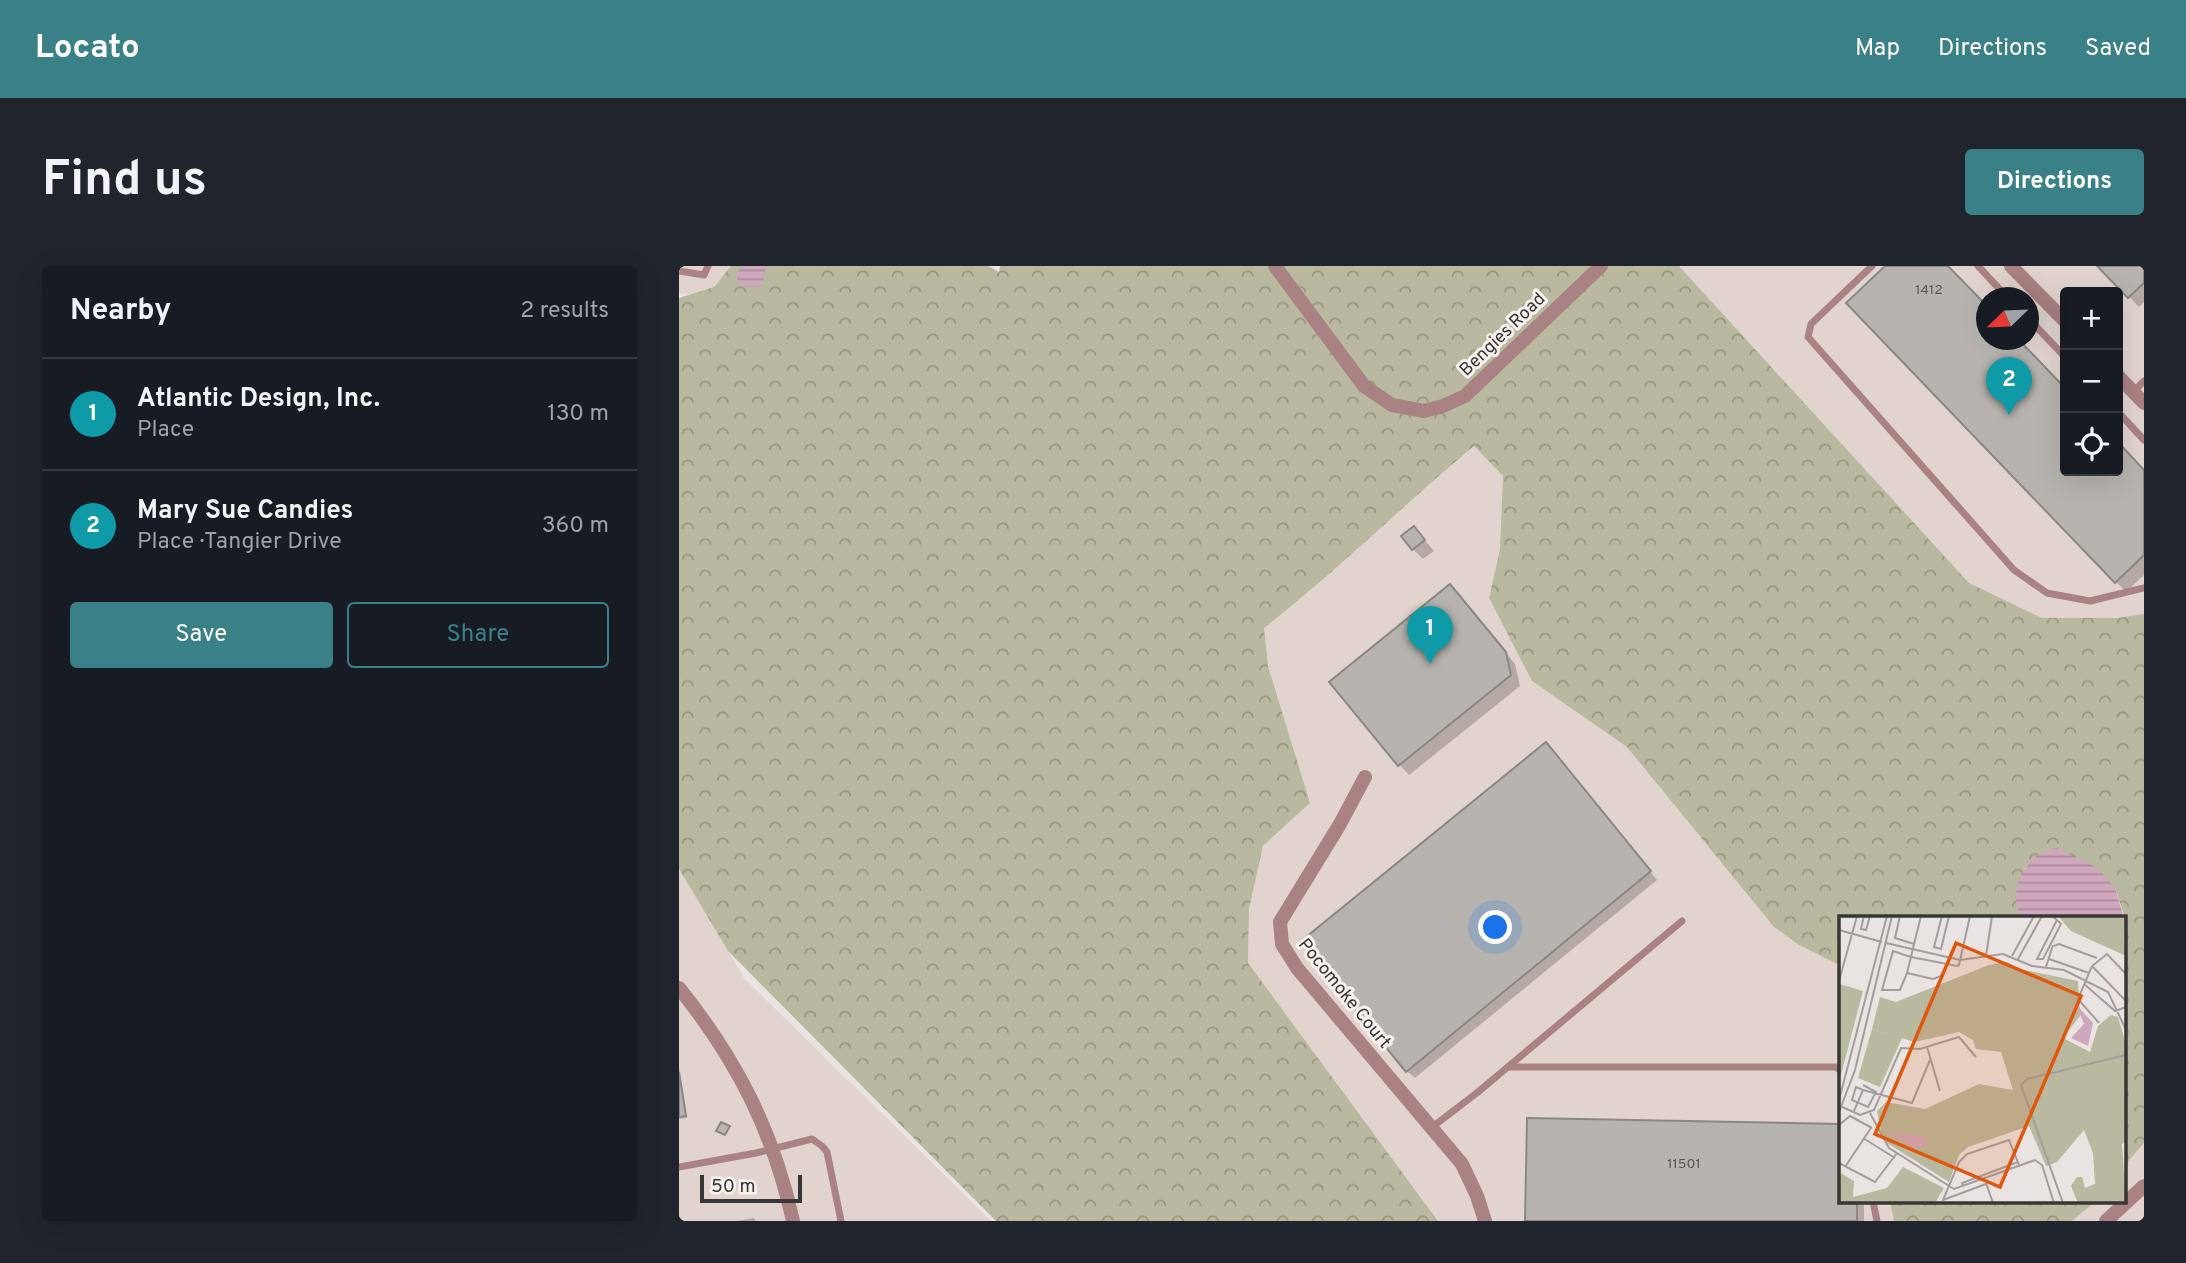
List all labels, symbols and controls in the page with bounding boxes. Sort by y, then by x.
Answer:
text: Locato [35,28,140,70]
text: Map [1855,34,1900,64]
text: Directions [1938,34,2047,64]
text: Saved [2085,34,2151,64]
button: Directions [1965,149,2144,215]
text: Find us [42,151,207,213]
house number: 1412 [1915,282,1943,299]
north arrow [1976,287,2039,350]
map controls [2060,287,2123,476]
button: + [2060,287,2123,350]
street label: Bengies Road [1455,288,1551,382]
text: Nearby [70,293,171,330]
text: 2 results [520,297,609,326]
button: − [2060,350,2123,413]
pin: 2 [1986,357,2032,415]
text: Atlantic Design, Inc. [137,383,380,416]
text: 1 [88,400,98,429]
text: 130 m [547,400,609,429]
button: locate [2060,413,2123,476]
text: Place [137,416,194,445]
text: Mary Sue Candies [137,495,353,528]
text: 2 [86,512,100,541]
text: 360 m [542,512,609,541]
text: Place · Tangier Drive [137,528,342,557]
button: Save [70,602,333,668]
button: Share [347,602,609,668]
pin: 1 [1407,606,1453,664]
your location [1478,910,1512,944]
inset map [1839,916,2127,1203]
street label: Pocomoke Court [1292,934,1395,1054]
house number: 11501 [1667,1156,1701,1173]
scale bar [700,1172,801,1204]
text: 50 m [711,1175,756,1199]

